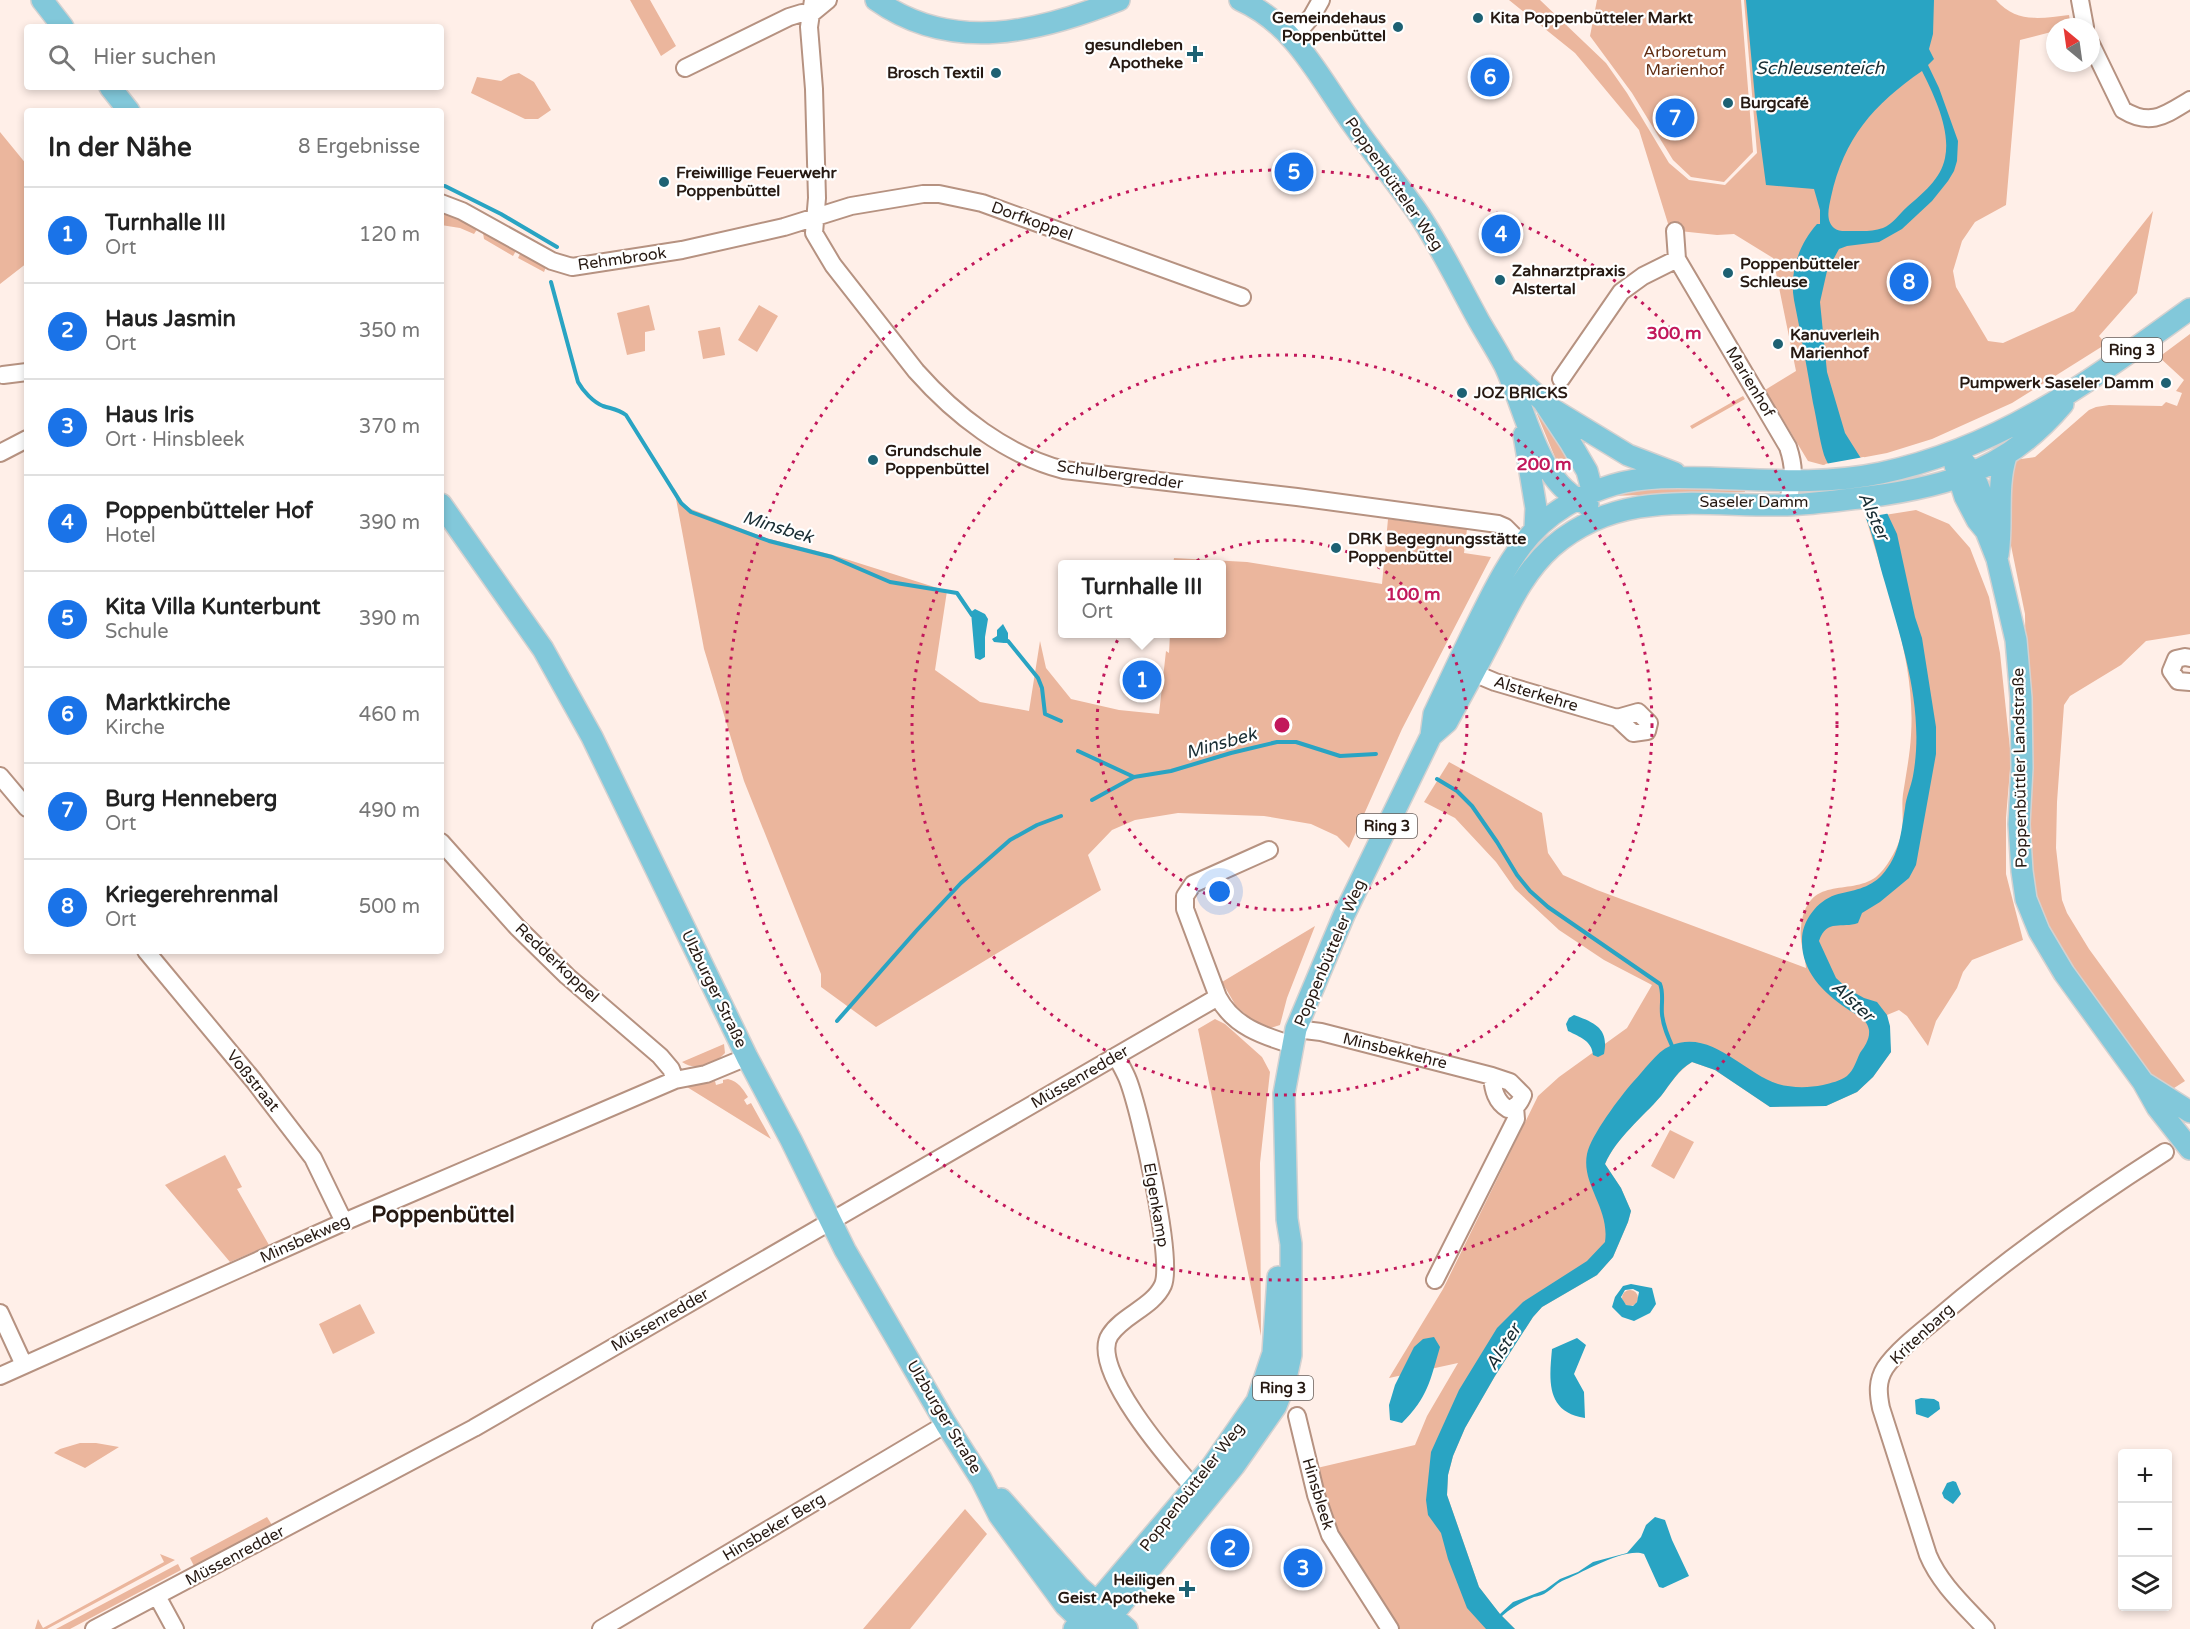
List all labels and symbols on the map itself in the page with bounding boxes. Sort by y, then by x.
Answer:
place label: Gemeindehaus Poppenbüttel [1272,8,1386,46]
place label: Kita Poppenbütteler Markt [1490,8,1694,28]
marker: Kita Poppenbütteler Markt [1471,11,1485,25]
north arrow [2046,18,2100,72]
marker: Gemeindehaus Poppenbüttel [1391,20,1405,34]
place label: gesundleben Apotheke [1085,35,1183,73]
park label: Arboretum Marienhof [1643,42,1727,80]
marker: gesundleben Apotheke [1188,47,1202,61]
pin: 6 [1470,54,1510,100]
water label: Schleusenteich [1756,57,1885,79]
place label: Brosch Textil [887,63,984,83]
marker: Brosch Textil [989,66,1003,80]
place label: Burgcafé [1740,93,1809,113]
pin: 7 [1656,96,1694,140]
marker: Burgcafé [1721,96,1735,110]
street label: Poppenbütteler Weg [1340,113,1448,255]
pin: 5 [1274,150,1314,195]
place label: Freiwillige Feuerwehr Poppenbüttel [676,163,838,201]
marker: Freiwillige Feuerwehr Poppenbüttel [657,175,671,189]
street label: Dorfkoppel [989,197,1075,245]
pin: 4 [1482,212,1520,256]
street label: Rehmbrook [577,243,668,275]
place label: Poppenbütteler Schleuse [1740,254,1860,292]
pin: 8 [1890,260,1928,304]
place label: Zahnarztpraxis Alstertal [1512,261,1626,299]
marker: Poppenbütteler Schleuse [1721,266,1735,280]
marker: Zahnarztpraxis Alstertal [1493,273,1507,287]
text: 300 m [1646,322,1702,344]
place label: Kanuverleih Marienhof [1790,325,1879,363]
marker: Kanuverleih Marienhof [1771,337,1785,351]
road number: Ring 3 [2102,338,2162,362]
street label: Marienhof [1721,343,1779,422]
place label: Pumpwerk Saseler Damm [1959,373,2154,393]
marker: Pumpwerk Saseler Damm [2159,376,2173,390]
place label: JOZ BRICKS [1473,383,1568,403]
marker: JOZ BRICKS [1455,386,1469,400]
place label: Grundschule Poppenbüttel [885,441,989,479]
marker: Grundschule Poppenbüttel [866,453,880,467]
text: 200 m [1516,453,1572,475]
street label: Schulbergredder [1056,456,1185,494]
water label: Alster [1854,489,1895,545]
street label: Saseler Damm [1699,492,1809,512]
water label: Minsbek [740,506,817,548]
place label: DRK Begegnungsstätte Poppenbüttel [1348,529,1526,567]
marker: DRK Begegnungsstätte Poppenbüttel [1329,541,1343,555]
text: 100 m [1385,583,1441,605]
pin: 1 [1122,658,1162,702]
street label: Poppenbüttler Landstraße [2008,668,2032,868]
street label: Alsterkehre [1491,672,1581,716]
centre of rings [1272,715,1292,735]
water label: Minsbek [1183,722,1260,764]
road number: Ring 3 [1357,814,1417,838]
street label: Poppenbütteler Weg [1290,876,1370,1030]
your location [1205,877,1234,906]
street label: Redderkoppel [511,919,603,1007]
street label: Ulzburger Straße [677,927,751,1051]
water label: Alster [1827,976,1880,1028]
street label: Minsbekkehre [1341,1028,1449,1074]
street label: Müssenredder [1028,1041,1133,1113]
street label: Voßstraat [222,1046,284,1116]
street label: Elgenkamp [1139,1161,1173,1249]
district label: Poppenbüttel [371,1202,515,1228]
street label: Minsbekweg [257,1210,353,1268]
street label: Müssenredder [608,1284,713,1356]
street label: Kritenbarg [1886,1299,1958,1369]
water label: Alster [1480,1318,1527,1374]
street label: Ulzburger Straße [902,1357,986,1477]
road number: Ring 3 [1253,1376,1313,1400]
street label: Poppenbütteler Weg [1135,1419,1249,1555]
street label: Hinsbleek [1298,1456,1338,1533]
street label: Hinsbeker Berg [719,1488,829,1566]
street label: Müssenredder [182,1521,289,1591]
pin: 2 [1210,1526,1250,1570]
pin: 3 [1284,1546,1322,1590]
place label: Heiligen Geist Apotheke [1058,1570,1175,1608]
marker: Heiligen Geist Apotheke [1180,1582,1194,1596]

